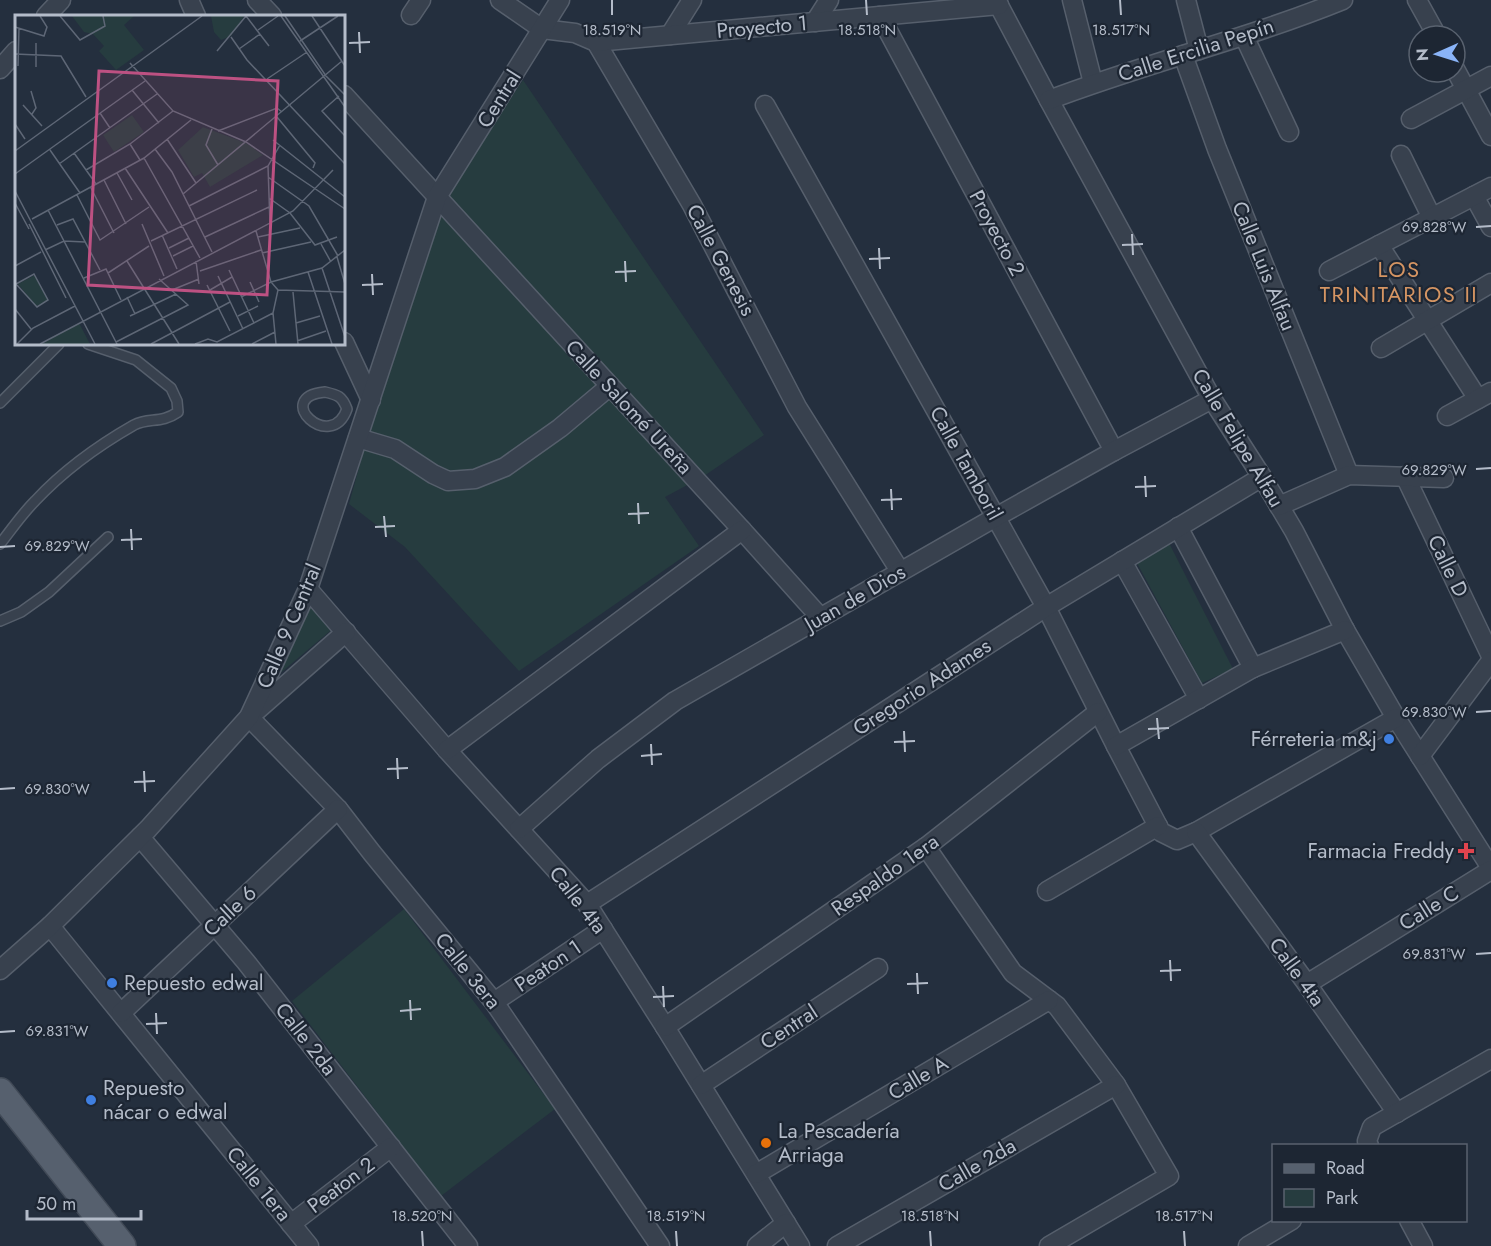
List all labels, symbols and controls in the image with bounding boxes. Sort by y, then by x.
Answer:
street label: Proyecto 1 [715,8,809,46]
street label: Calle Ercilia Pepín [1114,11,1278,89]
inset map [15,15,345,345]
text: 18.519°N [583,19,641,41]
text: 18.518°N [838,19,896,41]
text: 18.517°N [1092,19,1150,41]
north arrow [1407,24,1467,84]
text: N [1411,48,1434,62]
street label: Central [469,64,529,134]
street label: Proyecto 2 [962,185,1032,281]
street label: Calle Luis Alfau [1224,197,1304,335]
street label: Calle Genesis [679,199,763,321]
text: 69.828°W [1402,216,1466,238]
district label: LOS TRINITARIOS II [1320,253,1478,310]
street label: Calle Salomé Ureña [558,333,700,481]
street label: Calle Felipe Alfau [1185,363,1291,513]
street label: Calle Tamboril [922,400,1010,526]
text: 69.829°W [1401,459,1467,481]
street label: Calle D [1420,530,1476,602]
text: 69.829°W [24,535,90,557]
street label: Juan de Dios [796,557,911,641]
street label: Calle 9 Central [249,559,329,693]
street label: Gregorio Adames [847,631,997,743]
text: 69.830°W [1401,701,1467,723]
place label: Férreteria m&j [1251,724,1377,754]
marker: Férreteria m&j [1382,732,1396,746]
text: 69.830°W [24,778,90,800]
street label: Respaldo 1era [825,827,945,923]
place label: Farmacia Freddy [1307,836,1455,866]
marker: Farmacia Freddy [1459,844,1473,858]
street label: Calle 4ta [542,860,614,940]
street label: Calle 6 [197,878,263,944]
street label: Calle C [1393,878,1465,938]
street label: Calle 3era [428,926,508,1016]
street label: Calle 4ta [1262,931,1332,1013]
street label: Peaton 1 [508,933,588,999]
text: 69.831°W [1403,943,1466,965]
place label: Repuesto edwal [124,968,264,998]
marker: Repuesto edwal [105,976,119,990]
street label: Calle 2da [268,996,344,1082]
street label: Central [754,997,824,1057]
text: 69.831°W [26,1020,89,1042]
street label: Calle A [882,1048,954,1108]
place label: Repuesto nácar o edwal [103,1073,228,1127]
marker: Repuesto nácar o edwal [84,1093,98,1107]
place label: La Pescadería Arriaga [778,1116,900,1170]
street label: Calle 2da [933,1131,1021,1199]
marker: La Pescadería Arriaga [759,1136,773,1150]
street label: Calle 1era [219,1140,299,1228]
legend [1272,1144,1467,1222]
street label: Peaton 2 [301,1150,381,1220]
text: Road [1326,1155,1365,1181]
scale bar [27,1183,141,1221]
text: Park [1326,1185,1358,1211]
text: 50 m [36,1191,76,1217]
text: 18.520°N [391,1205,453,1227]
text: 18.519°N [647,1205,705,1227]
text: 18.518°N [901,1205,959,1227]
text: 18.517°N [1155,1205,1213,1227]

